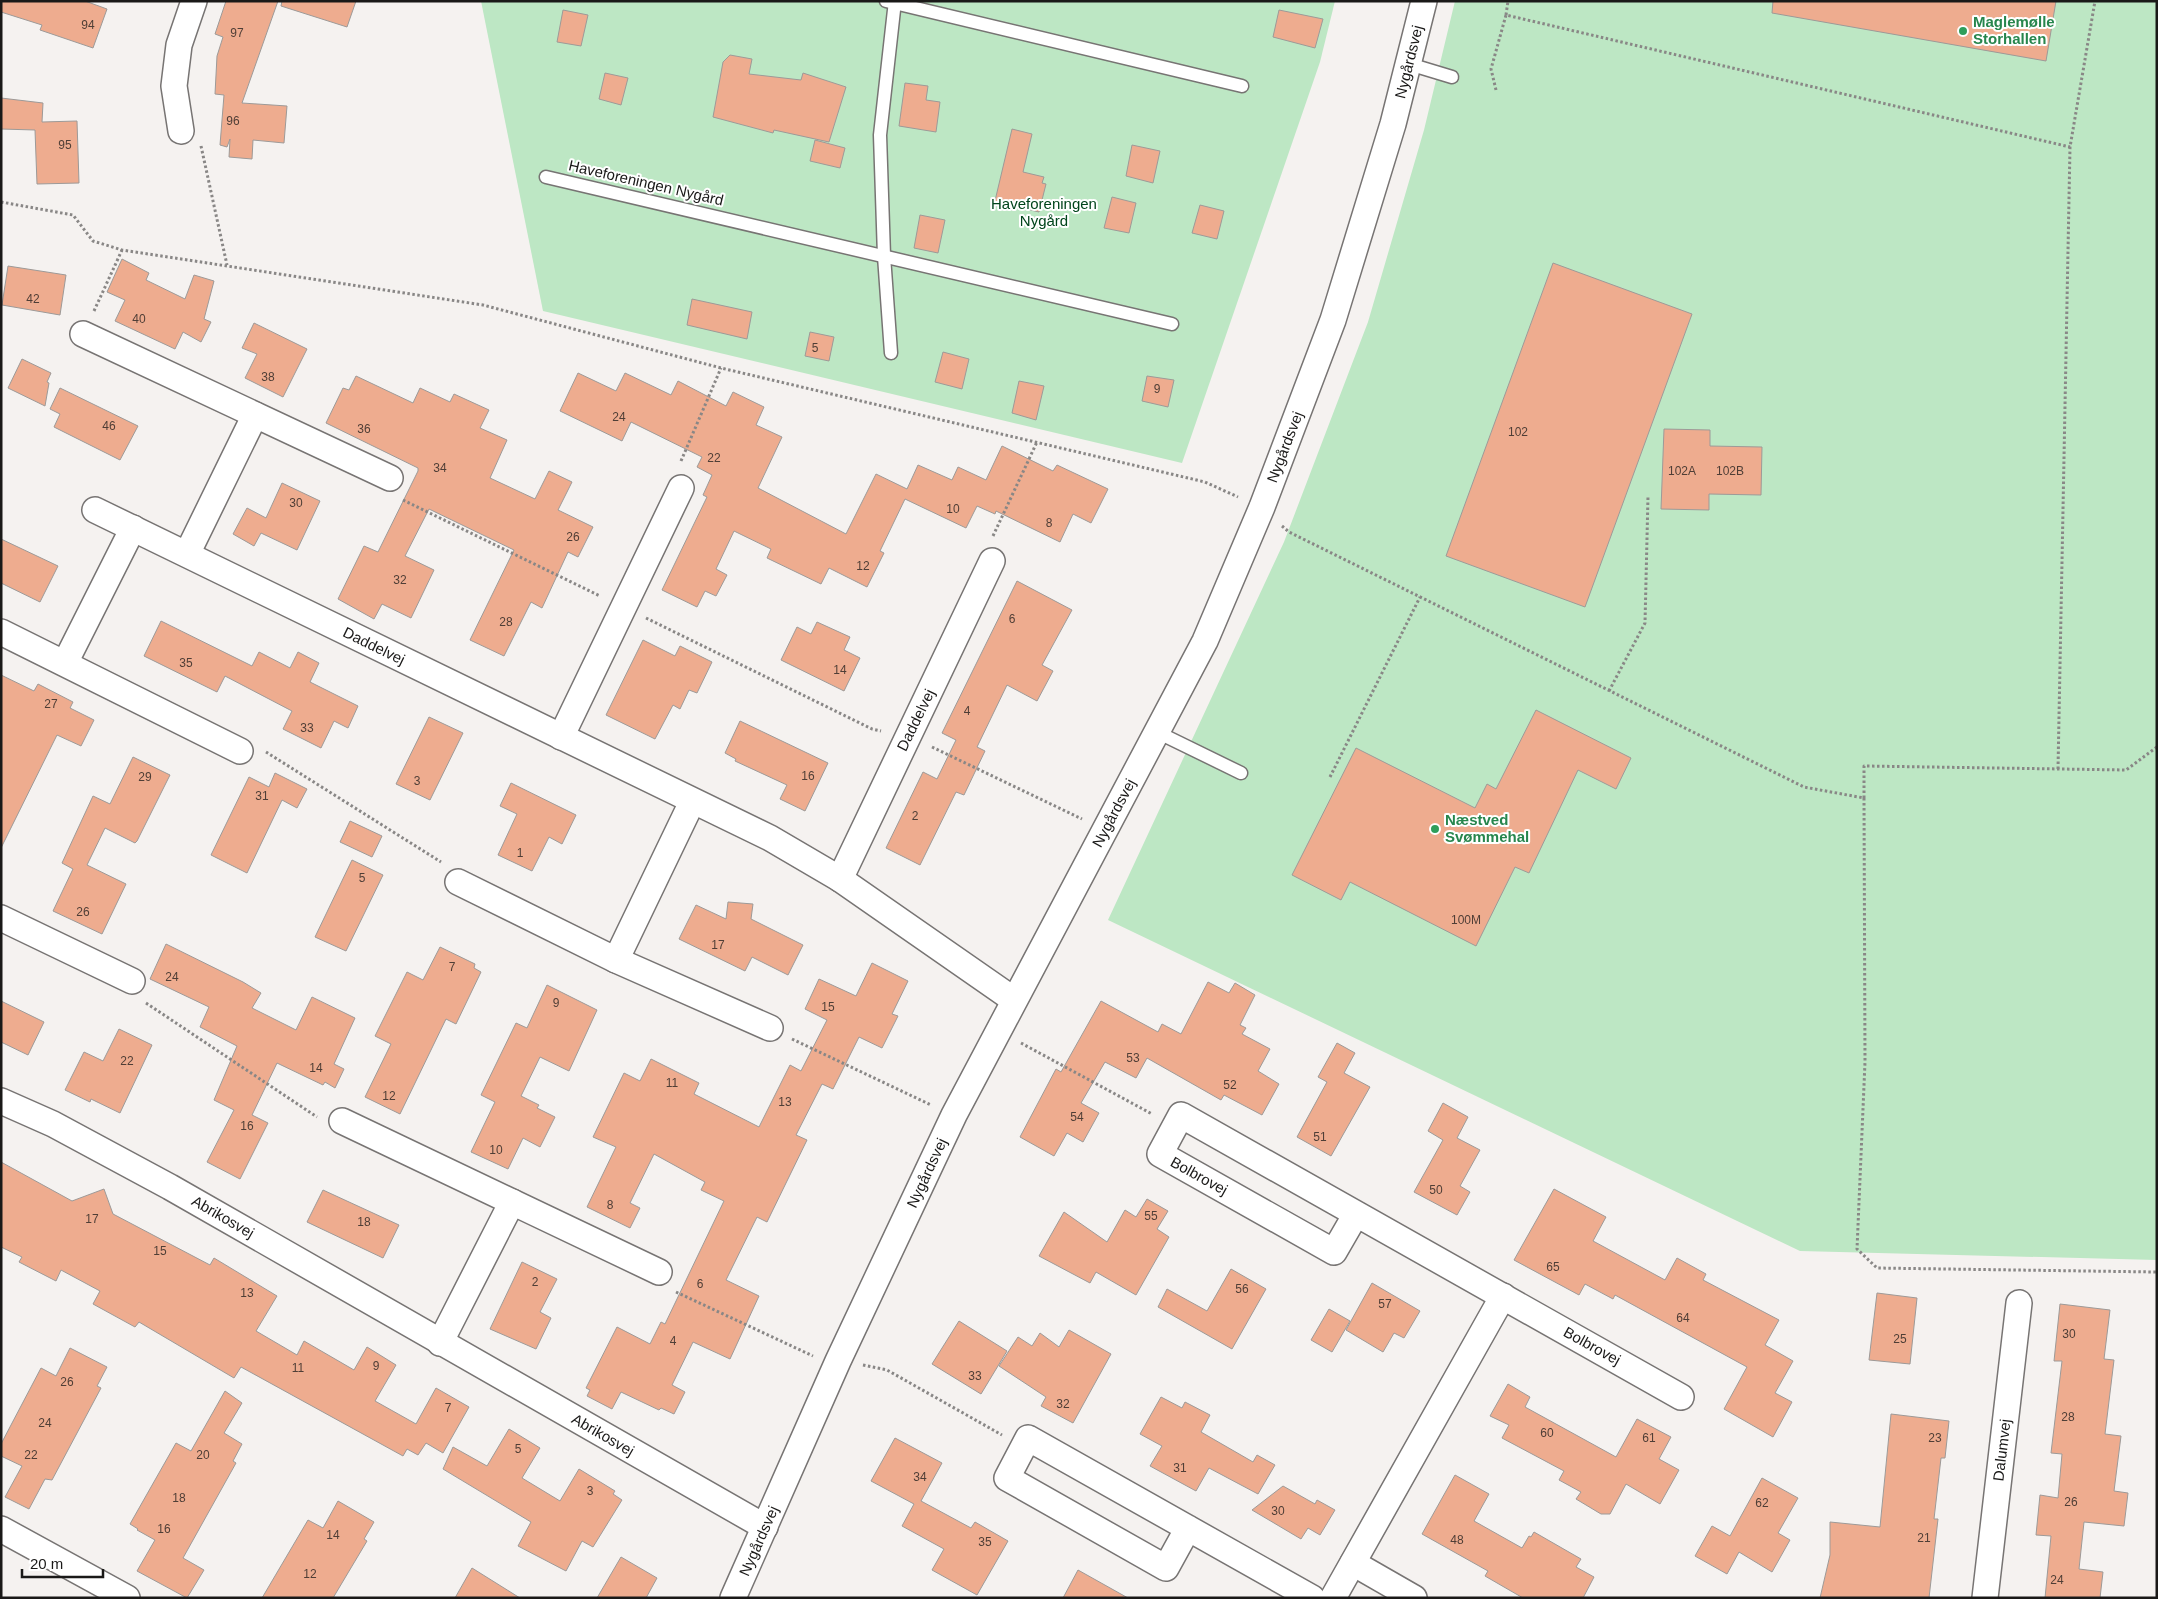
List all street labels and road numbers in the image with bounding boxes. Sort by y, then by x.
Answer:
street label: Nygårdsvej [1391,23,1426,100]
street label: Haveforeningen Nygård [567,156,725,209]
street label: Nygårdsvej [1263,409,1306,485]
street label: Daddelvej [341,623,408,668]
street label: Daddelvej [893,686,938,753]
street label: Nygårdsvej [1088,776,1139,850]
street label: Nygårdsvej [903,1135,950,1210]
street label: Bolbrovej [1168,1153,1231,1198]
street label: Abrikosvej [189,1192,257,1241]
street label: Bolbrovej [1561,1323,1624,1368]
street label: Abrikosvej [569,1410,637,1459]
street label: Dalumvej [1989,1418,2014,1482]
street label: Nygårdsvej [736,1503,782,1579]

